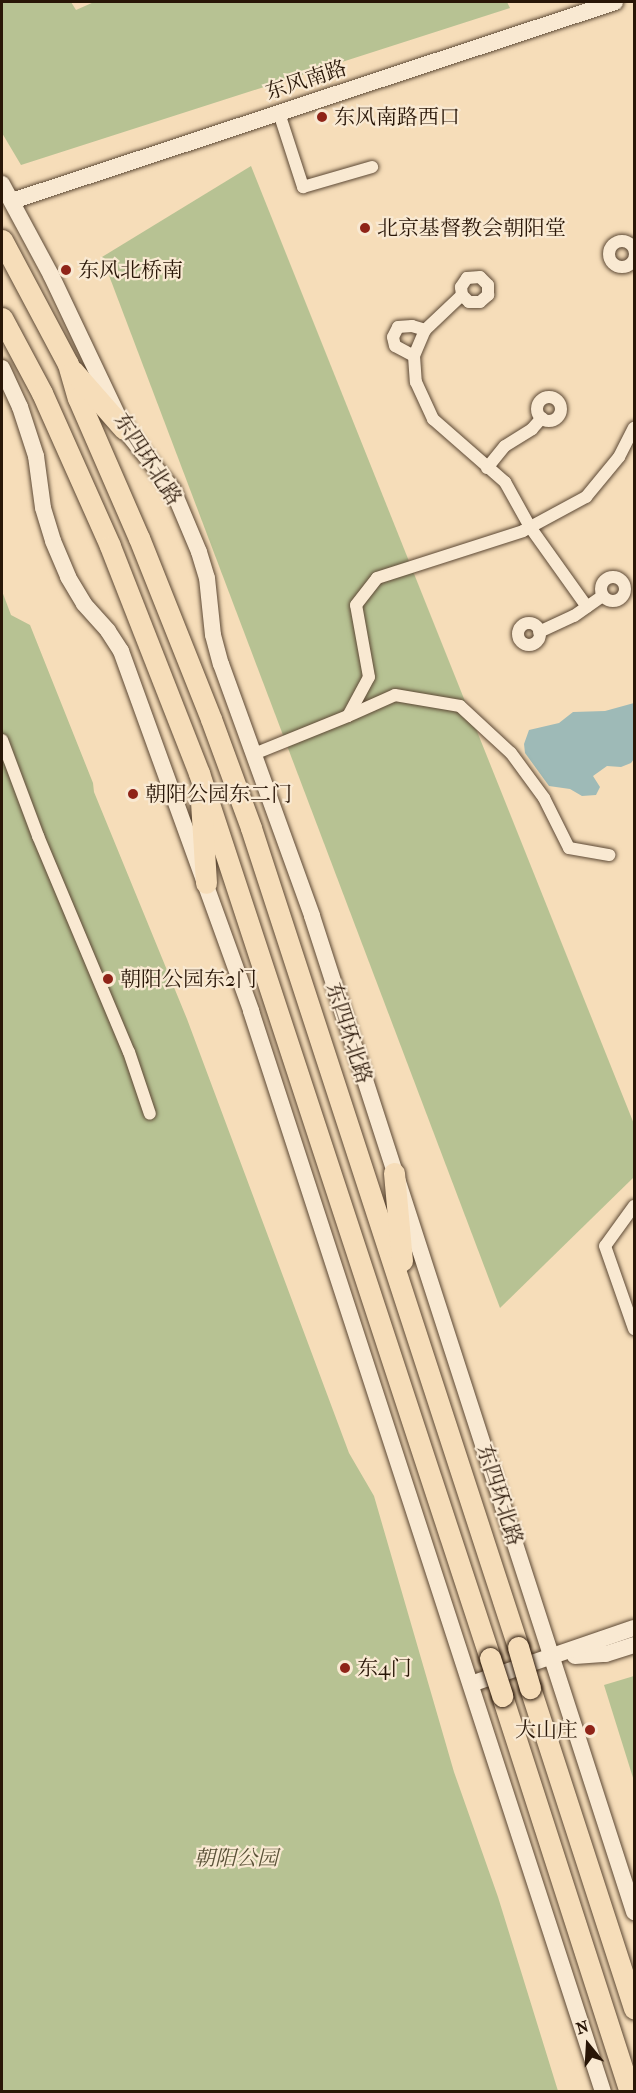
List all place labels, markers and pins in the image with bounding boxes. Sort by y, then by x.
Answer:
place label: 东风南路西口 [334,104,460,130]
marker: 东风南路西口 [315,110,329,124]
place label: 北京基督教会朝阳堂 [377,215,566,241]
marker: 北京基督教会朝阳堂 [358,221,372,235]
place label: 东风北桥南 [78,257,183,283]
marker: 东风北桥南 [59,263,73,277]
place label: 朝阳公园东二门 [145,781,292,807]
marker: 朝阳公园东二门 [126,787,140,801]
place label: 朝阳公园东2门 [120,966,257,992]
marker: 朝阳公园东2门 [101,972,115,986]
place label: 东4门 [357,1655,411,1681]
marker: 东4门 [338,1661,352,1675]
place label: 大山庄 [515,1717,578,1743]
marker: 大山庄 [583,1723,597,1737]

